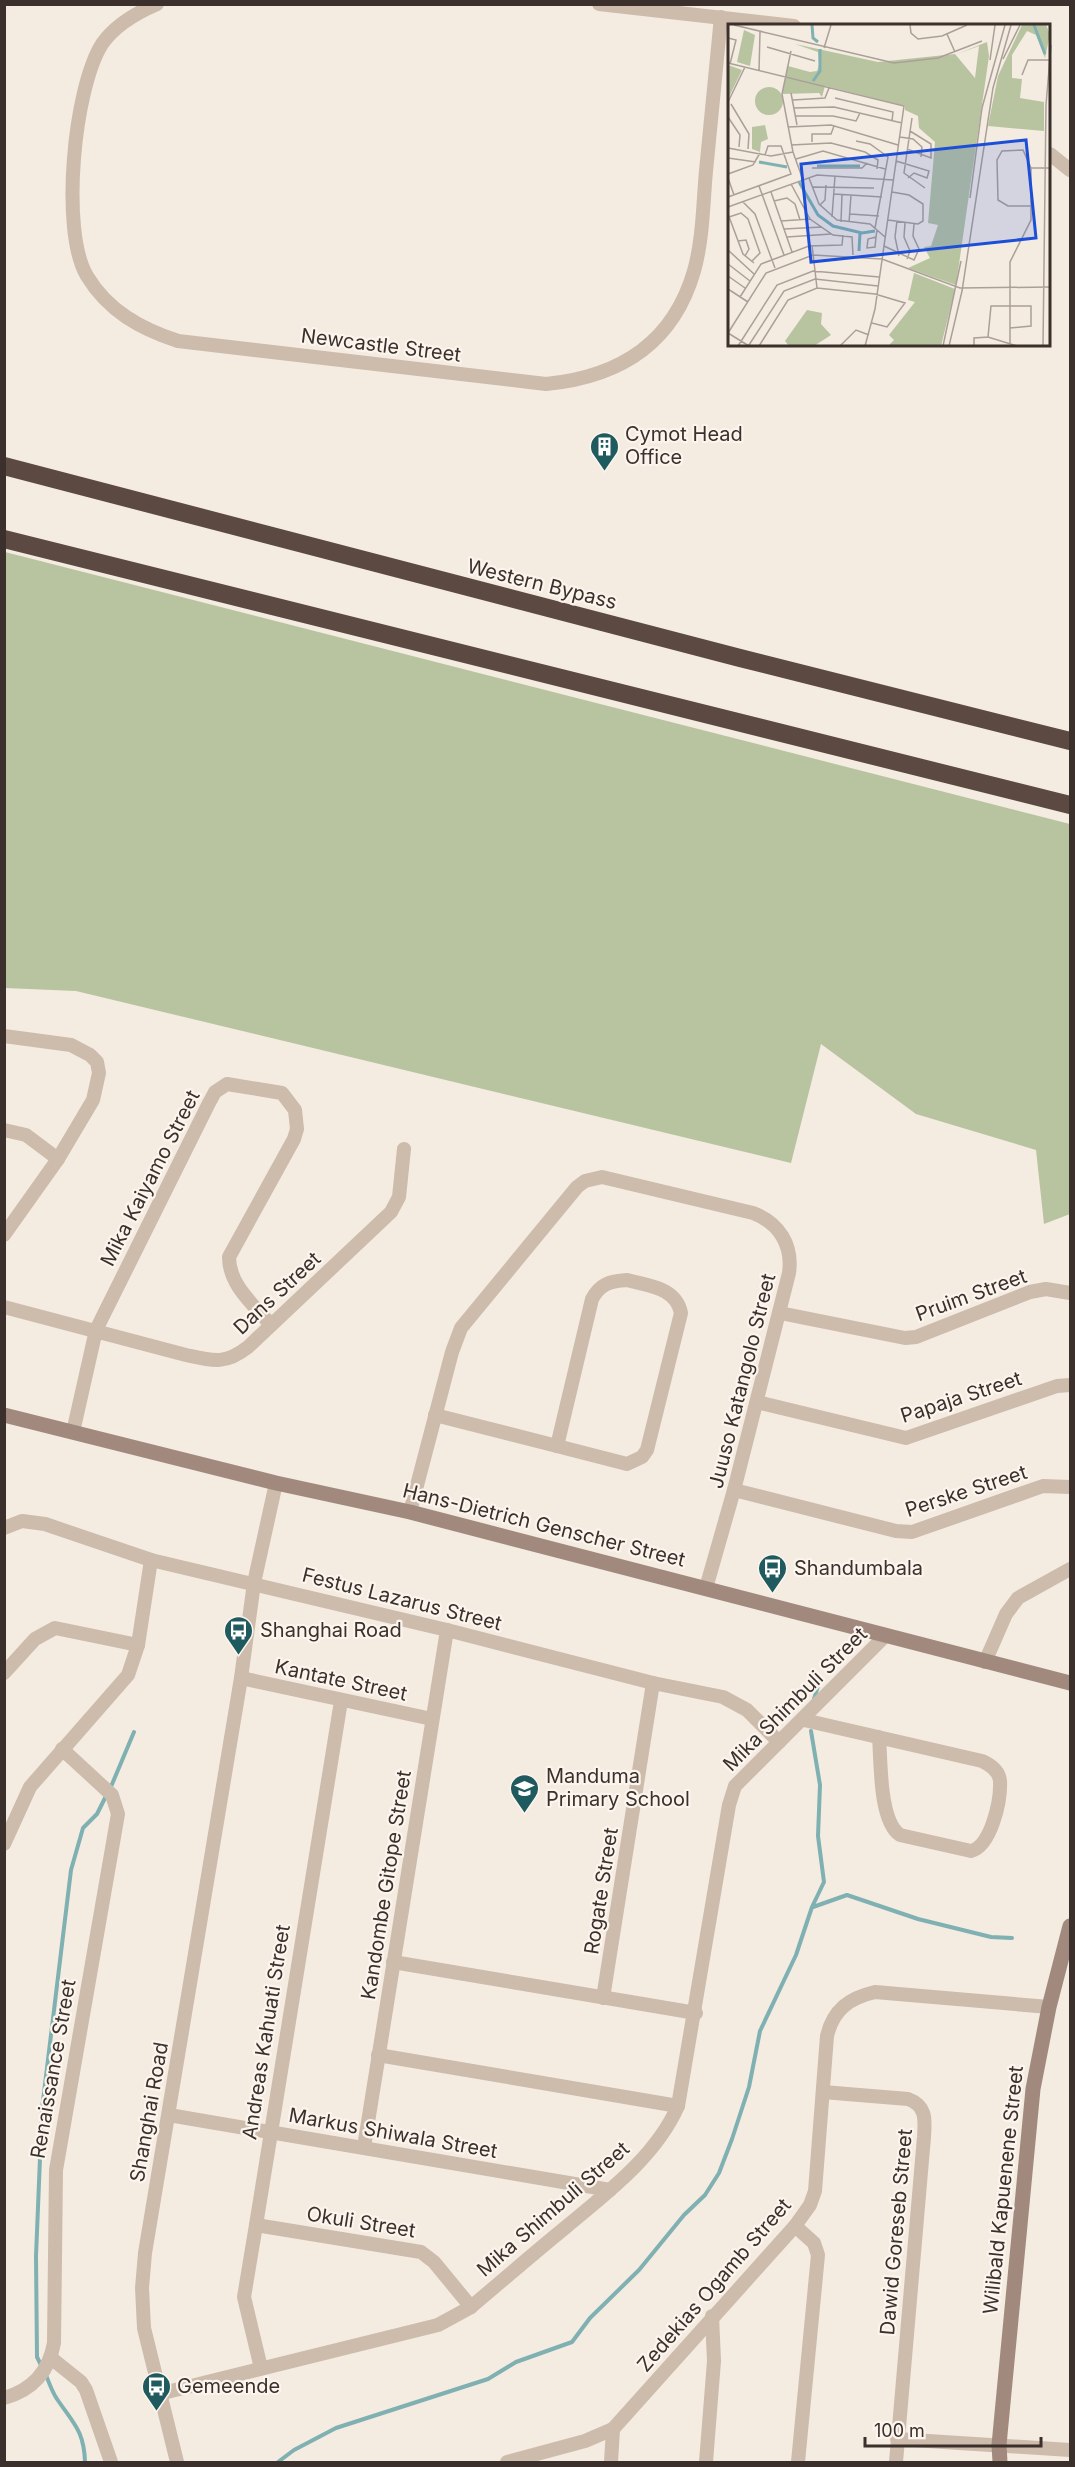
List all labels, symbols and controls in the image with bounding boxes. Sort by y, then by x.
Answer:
inset map [728,24,1051,346]
street label: Newcastle Street [300,323,463,367]
place label: Cymot Head Office [625,422,743,469]
building icon: Cymot Head Office [588,430,620,472]
street label: Western Bypass [465,554,619,614]
street label: Mika Kaiyamo Street [95,1086,205,1270]
street label: Dans Street [229,1246,326,1339]
street label: Pruim Street [912,1264,1030,1326]
street label: Juuso Katangolo Street [704,1271,780,1491]
street label: Papaja Street [897,1366,1025,1428]
street label: Perske Street [902,1460,1030,1522]
street label: Hans-Dietrich Genscher Street [400,1478,688,1572]
bus stop icon: Shandumbala [757,1552,789,1594]
place label: Shandumbala [794,1556,923,1580]
street label: Festus Lazarus Street [300,1563,505,1635]
bus stop icon: Shanghai Road [223,1614,255,1656]
place label: Shanghai Road [260,1618,402,1642]
street label: Mika Shimbuli Street [718,1622,872,1776]
street label: Kantate Street [273,1654,410,1706]
place label: Manduma Primary School [546,1764,690,1811]
street label: Kandombe Gitope Street [356,1768,416,2001]
school or university icon: Manduma Primary School [509,1772,541,1814]
street label: Rogate Street [579,1825,623,1956]
street label: Andreas Kahuati Street [237,1922,295,2141]
street label: Renaissance Street [25,1977,81,2160]
street label: Shanghai Road [125,2040,173,2184]
street label: Wilibald Kapuenene Street [978,2064,1028,2316]
street label: Markus Shiwala Street [287,2103,500,2163]
street label: Dawid Goreseb Street [875,2127,917,2336]
street label: Mika Shimbuli Street [472,2136,634,2282]
street label: Zedekias Ogamb Street [632,2193,796,2377]
street label: Okuli Street [305,2202,418,2243]
bus stop icon: Gemeende [140,2370,172,2412]
place label: Gemeende [177,2374,280,2398]
scale bar [865,2410,1040,2448]
text: 100 m [874,2420,925,2441]

